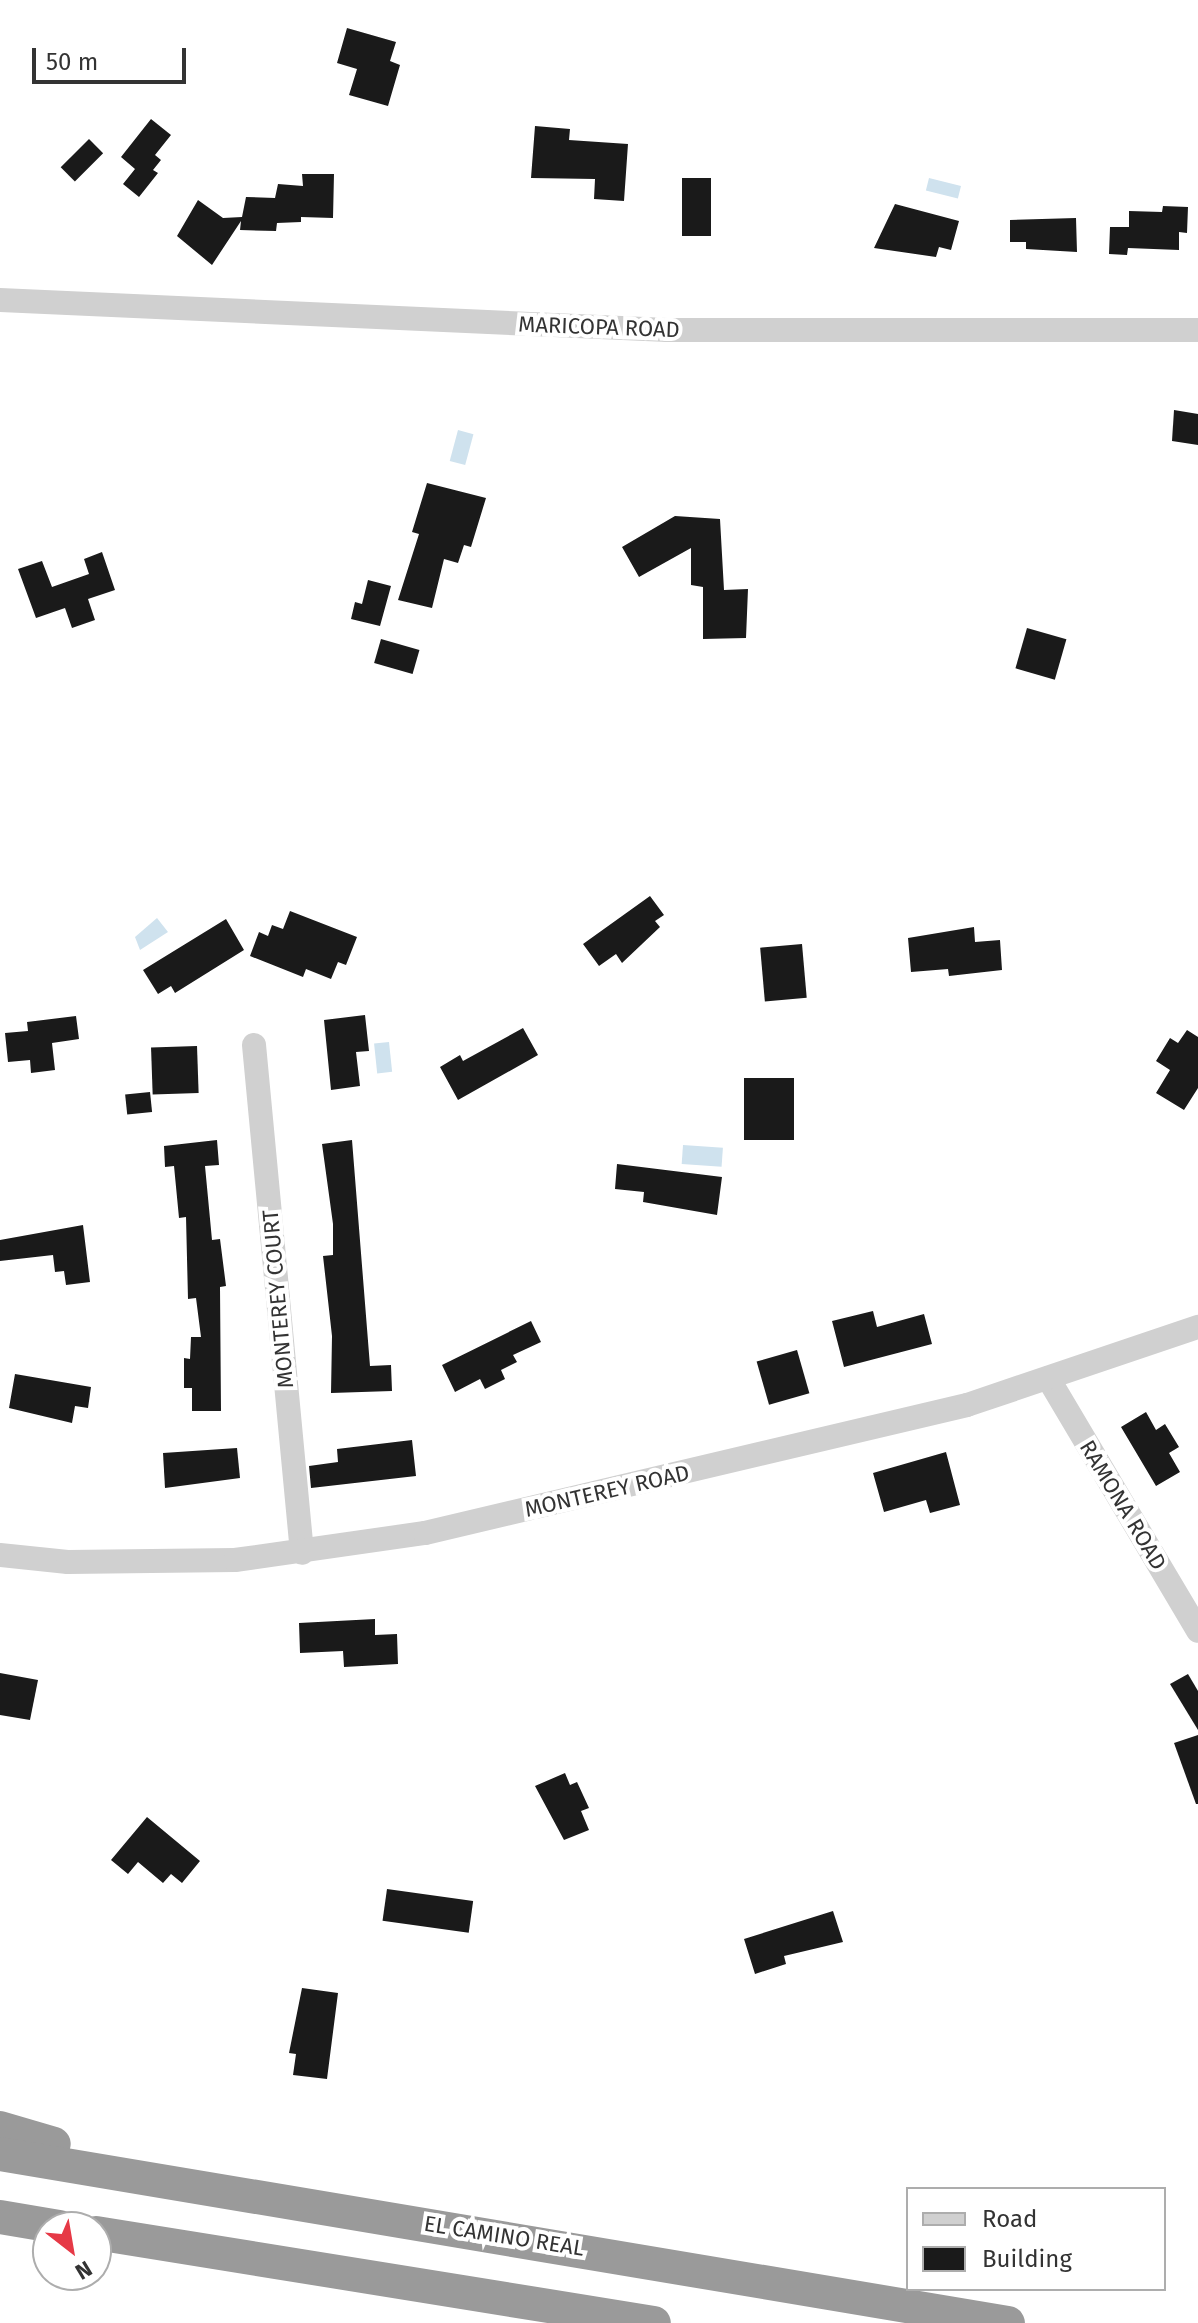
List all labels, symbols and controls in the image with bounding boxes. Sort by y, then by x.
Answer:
scale bar [36,32,190,82]
text: 50 m [46,48,98,76]
street label: MARICOPA ROAD [518,311,680,343]
street label: MONTEREY COURT [257,1209,299,1389]
street label: RAMONA ROAD [1074,1435,1172,1575]
street label: MONTEREY ROAD [522,1459,692,1523]
legend [906,2187,1166,2291]
text: Road [982,2205,1037,2233]
street label: EL CAMINO REAL [422,2210,586,2262]
north arrow [32,2211,112,2291]
text: Building [982,2245,1072,2273]
text: N [70,2255,97,2286]

